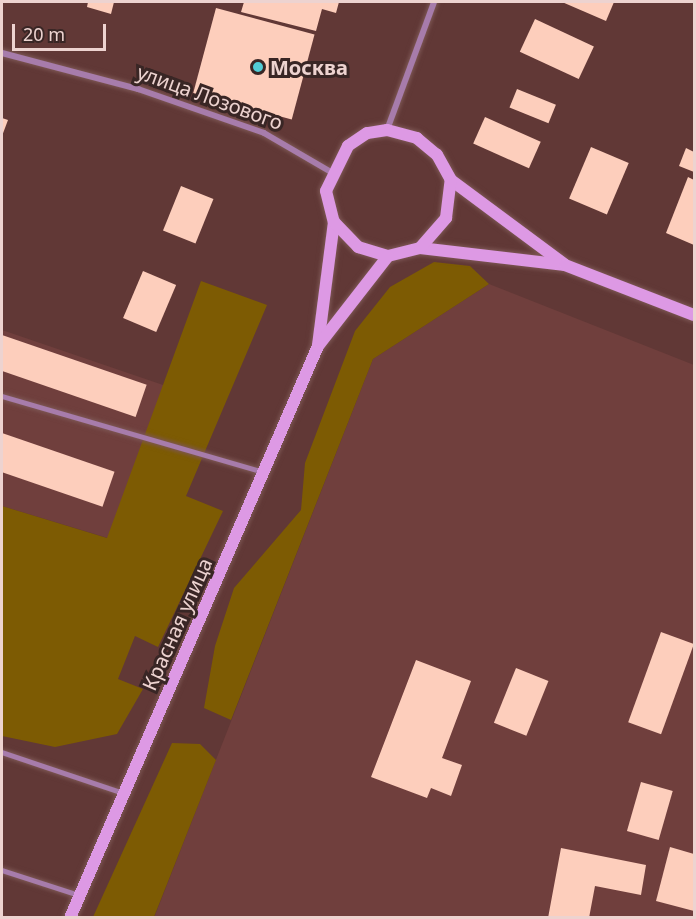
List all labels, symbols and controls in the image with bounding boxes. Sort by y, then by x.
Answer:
scale bar [15,12,110,50]
text: 20 m [23,22,65,46]
place label: Москва [270,55,348,79]
street label: улица Лозового [134,60,286,134]
marker: Москва [251,60,265,74]
street label: Красная улица [137,554,217,694]

